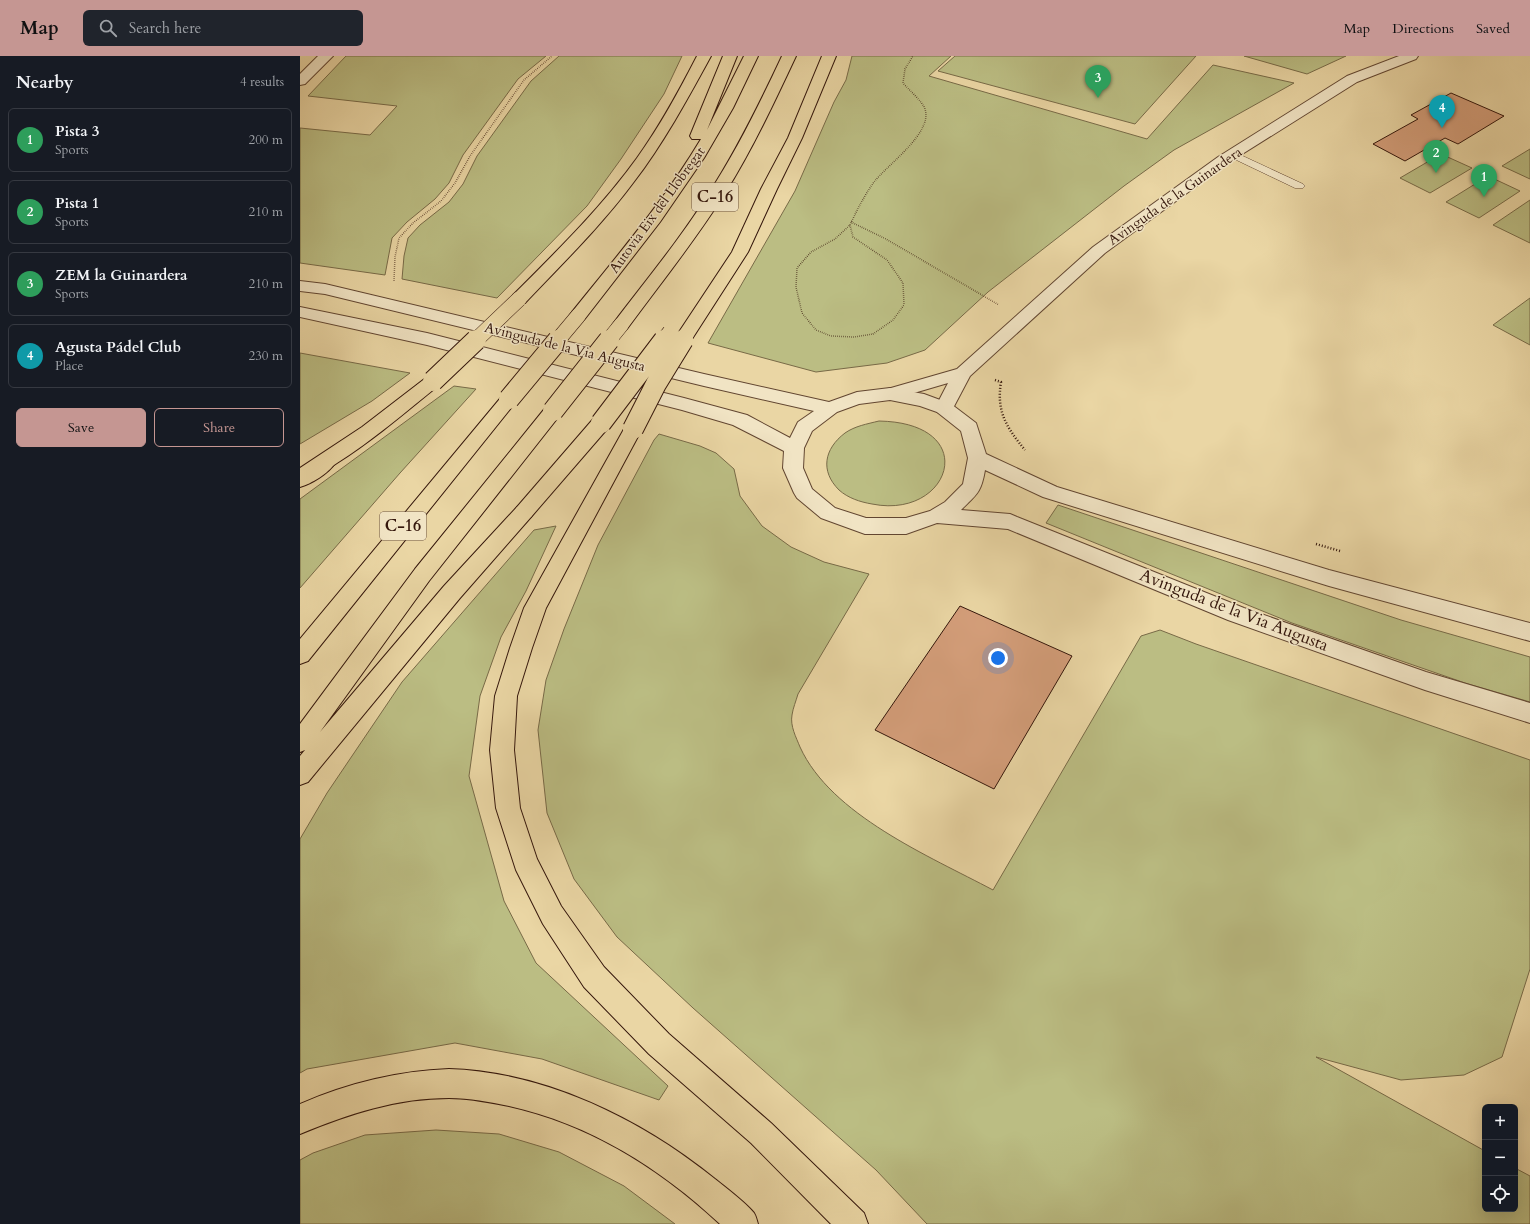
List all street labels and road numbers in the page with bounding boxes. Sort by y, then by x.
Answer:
street label: Avinguda de la Guinardera [1104,142,1246,250]
street label: Autovia Eix del Llobregat [605,143,710,277]
road number: C-16 [692,183,738,211]
street label: Avinguda de la Via Augusta [483,318,647,376]
road number: C-16 [380,512,426,540]
street label: Avinguda de la Via Augusta [1136,563,1332,657]

